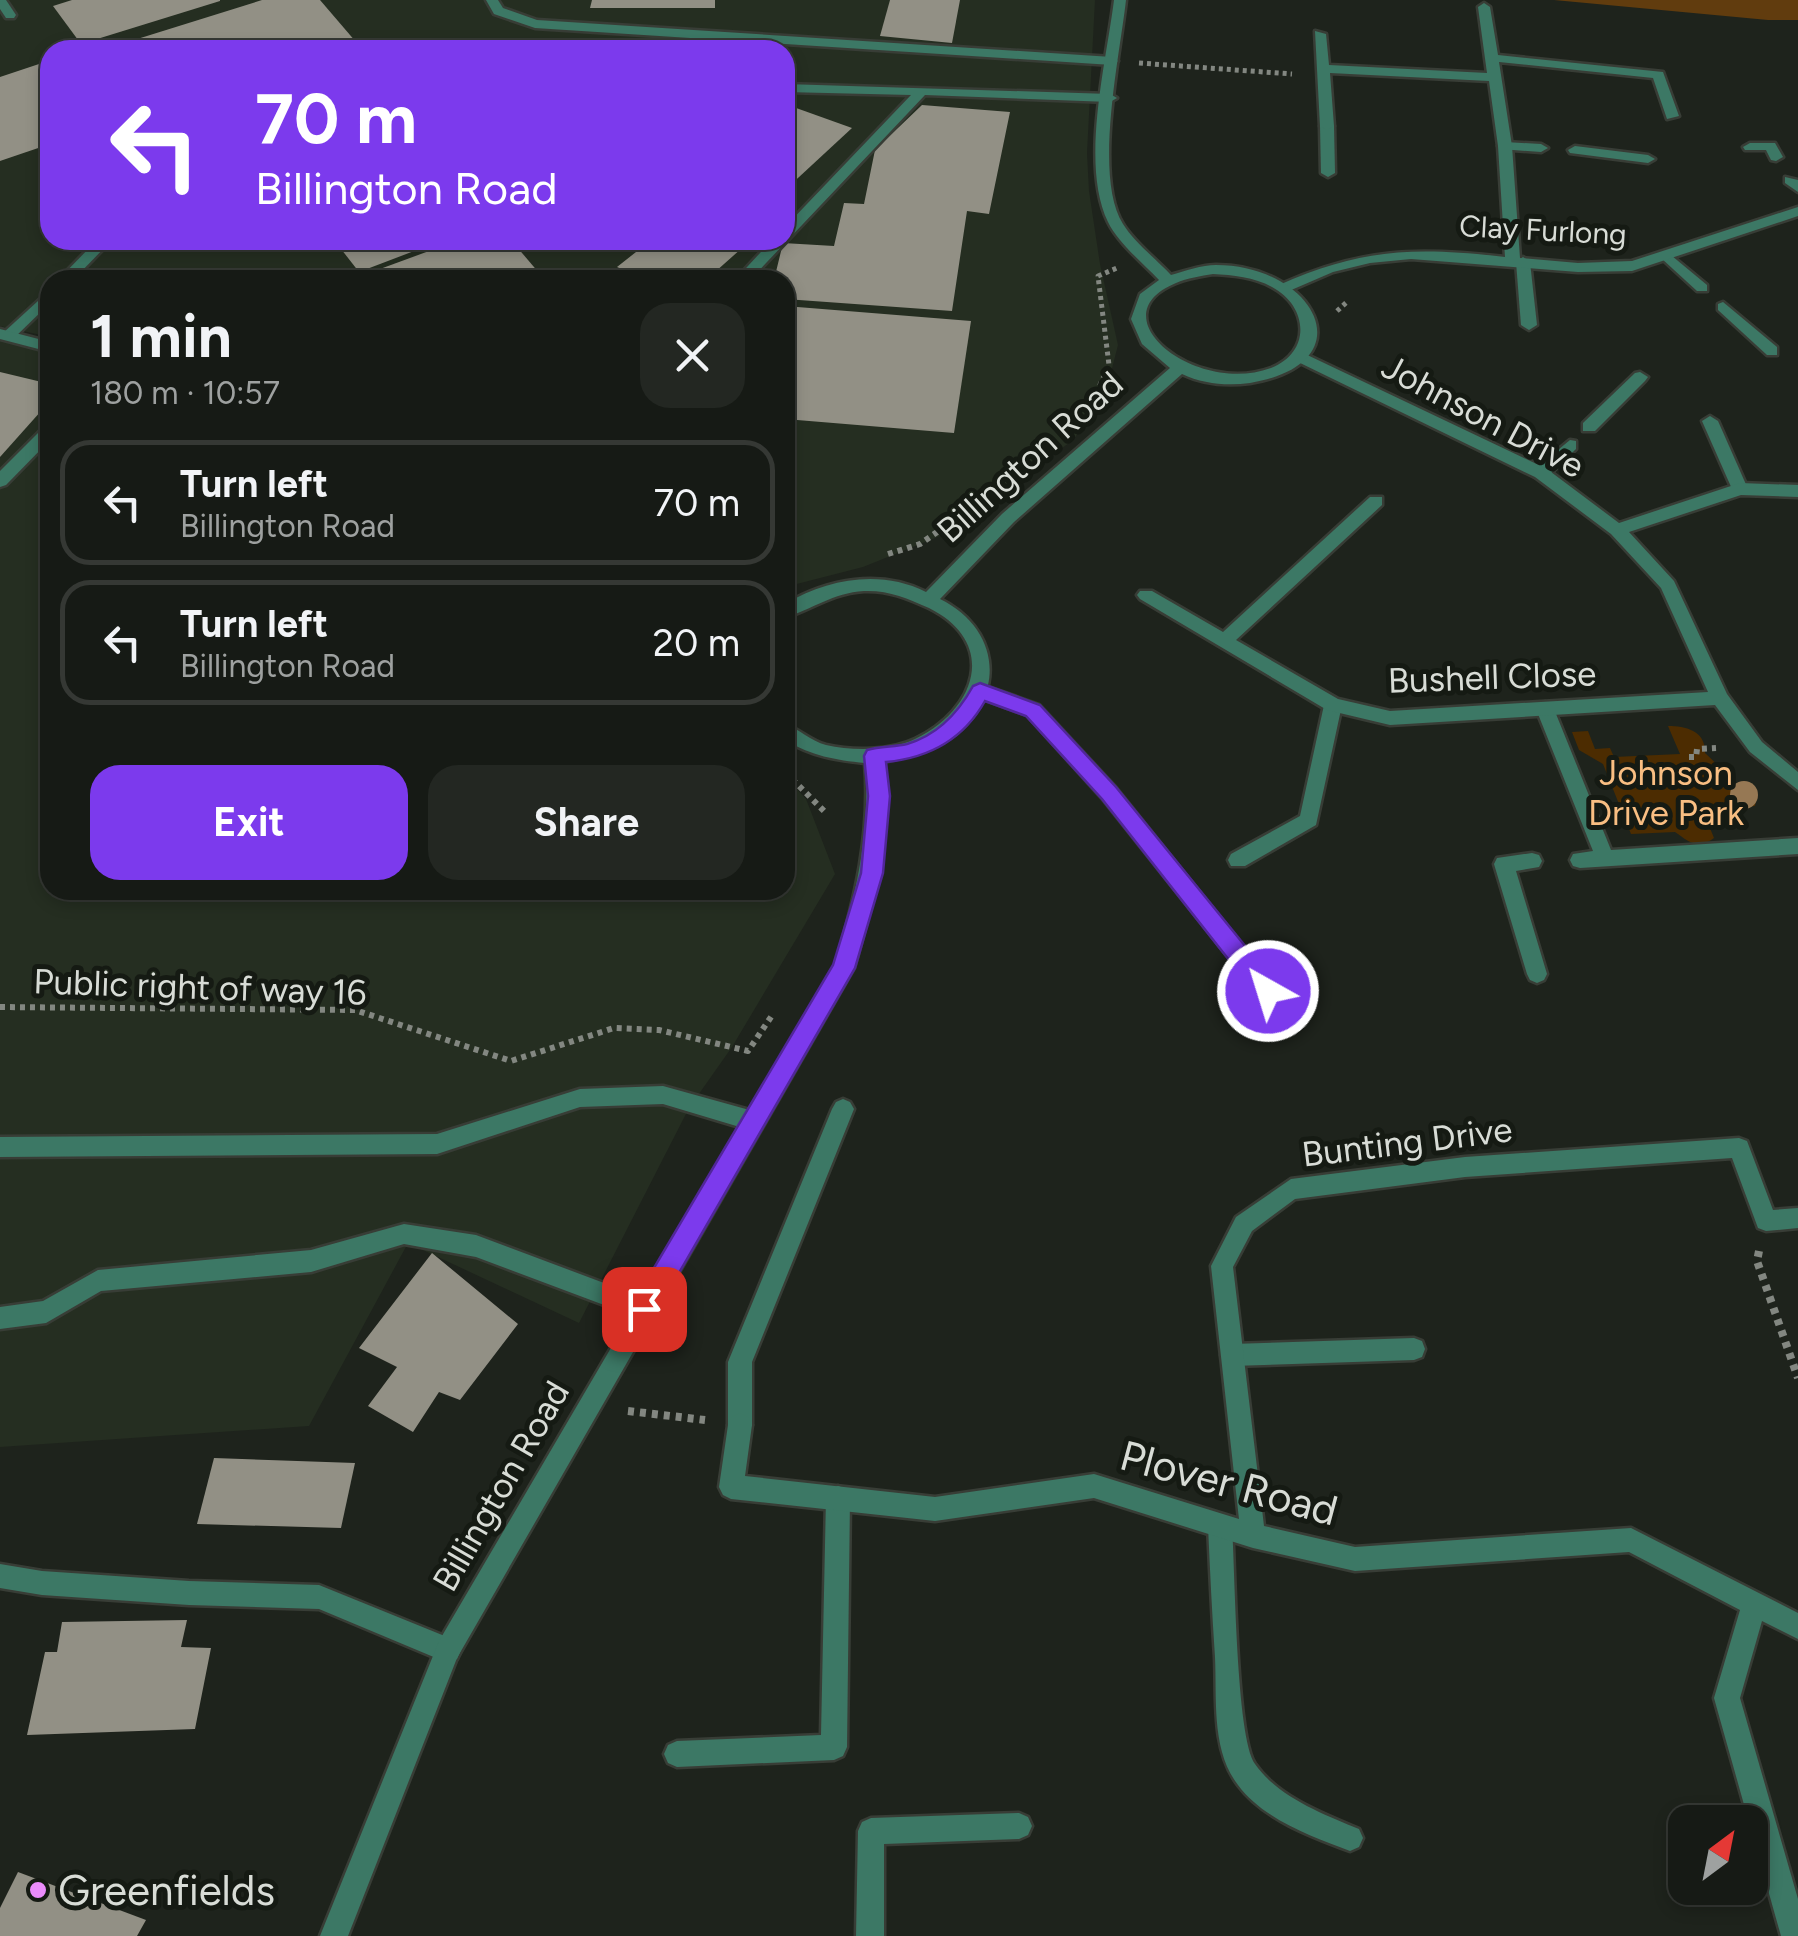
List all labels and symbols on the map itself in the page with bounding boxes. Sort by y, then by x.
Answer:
street label: Clay Furlong [1458,207,1628,253]
street label: Johnson Drive [1375,345,1591,487]
street label: Billington Road [929,363,1131,551]
street label: Bushell Close [1387,652,1597,702]
park label: Johnson Drive Park [1588,752,1744,834]
position arrow [1216,939,1320,1043]
street label: Public right of way 16 [33,960,367,1014]
street label: Bunting Drive [1300,1108,1514,1176]
pin [602,1267,687,1352]
street label: Billington Road [424,1374,578,1598]
street label: Plover Road [1115,1430,1343,1536]
north arrow [1668,1805,1768,1905]
place label: Greenfields [58,1865,275,1916]
marker: Greenfields [27,1879,49,1901]

